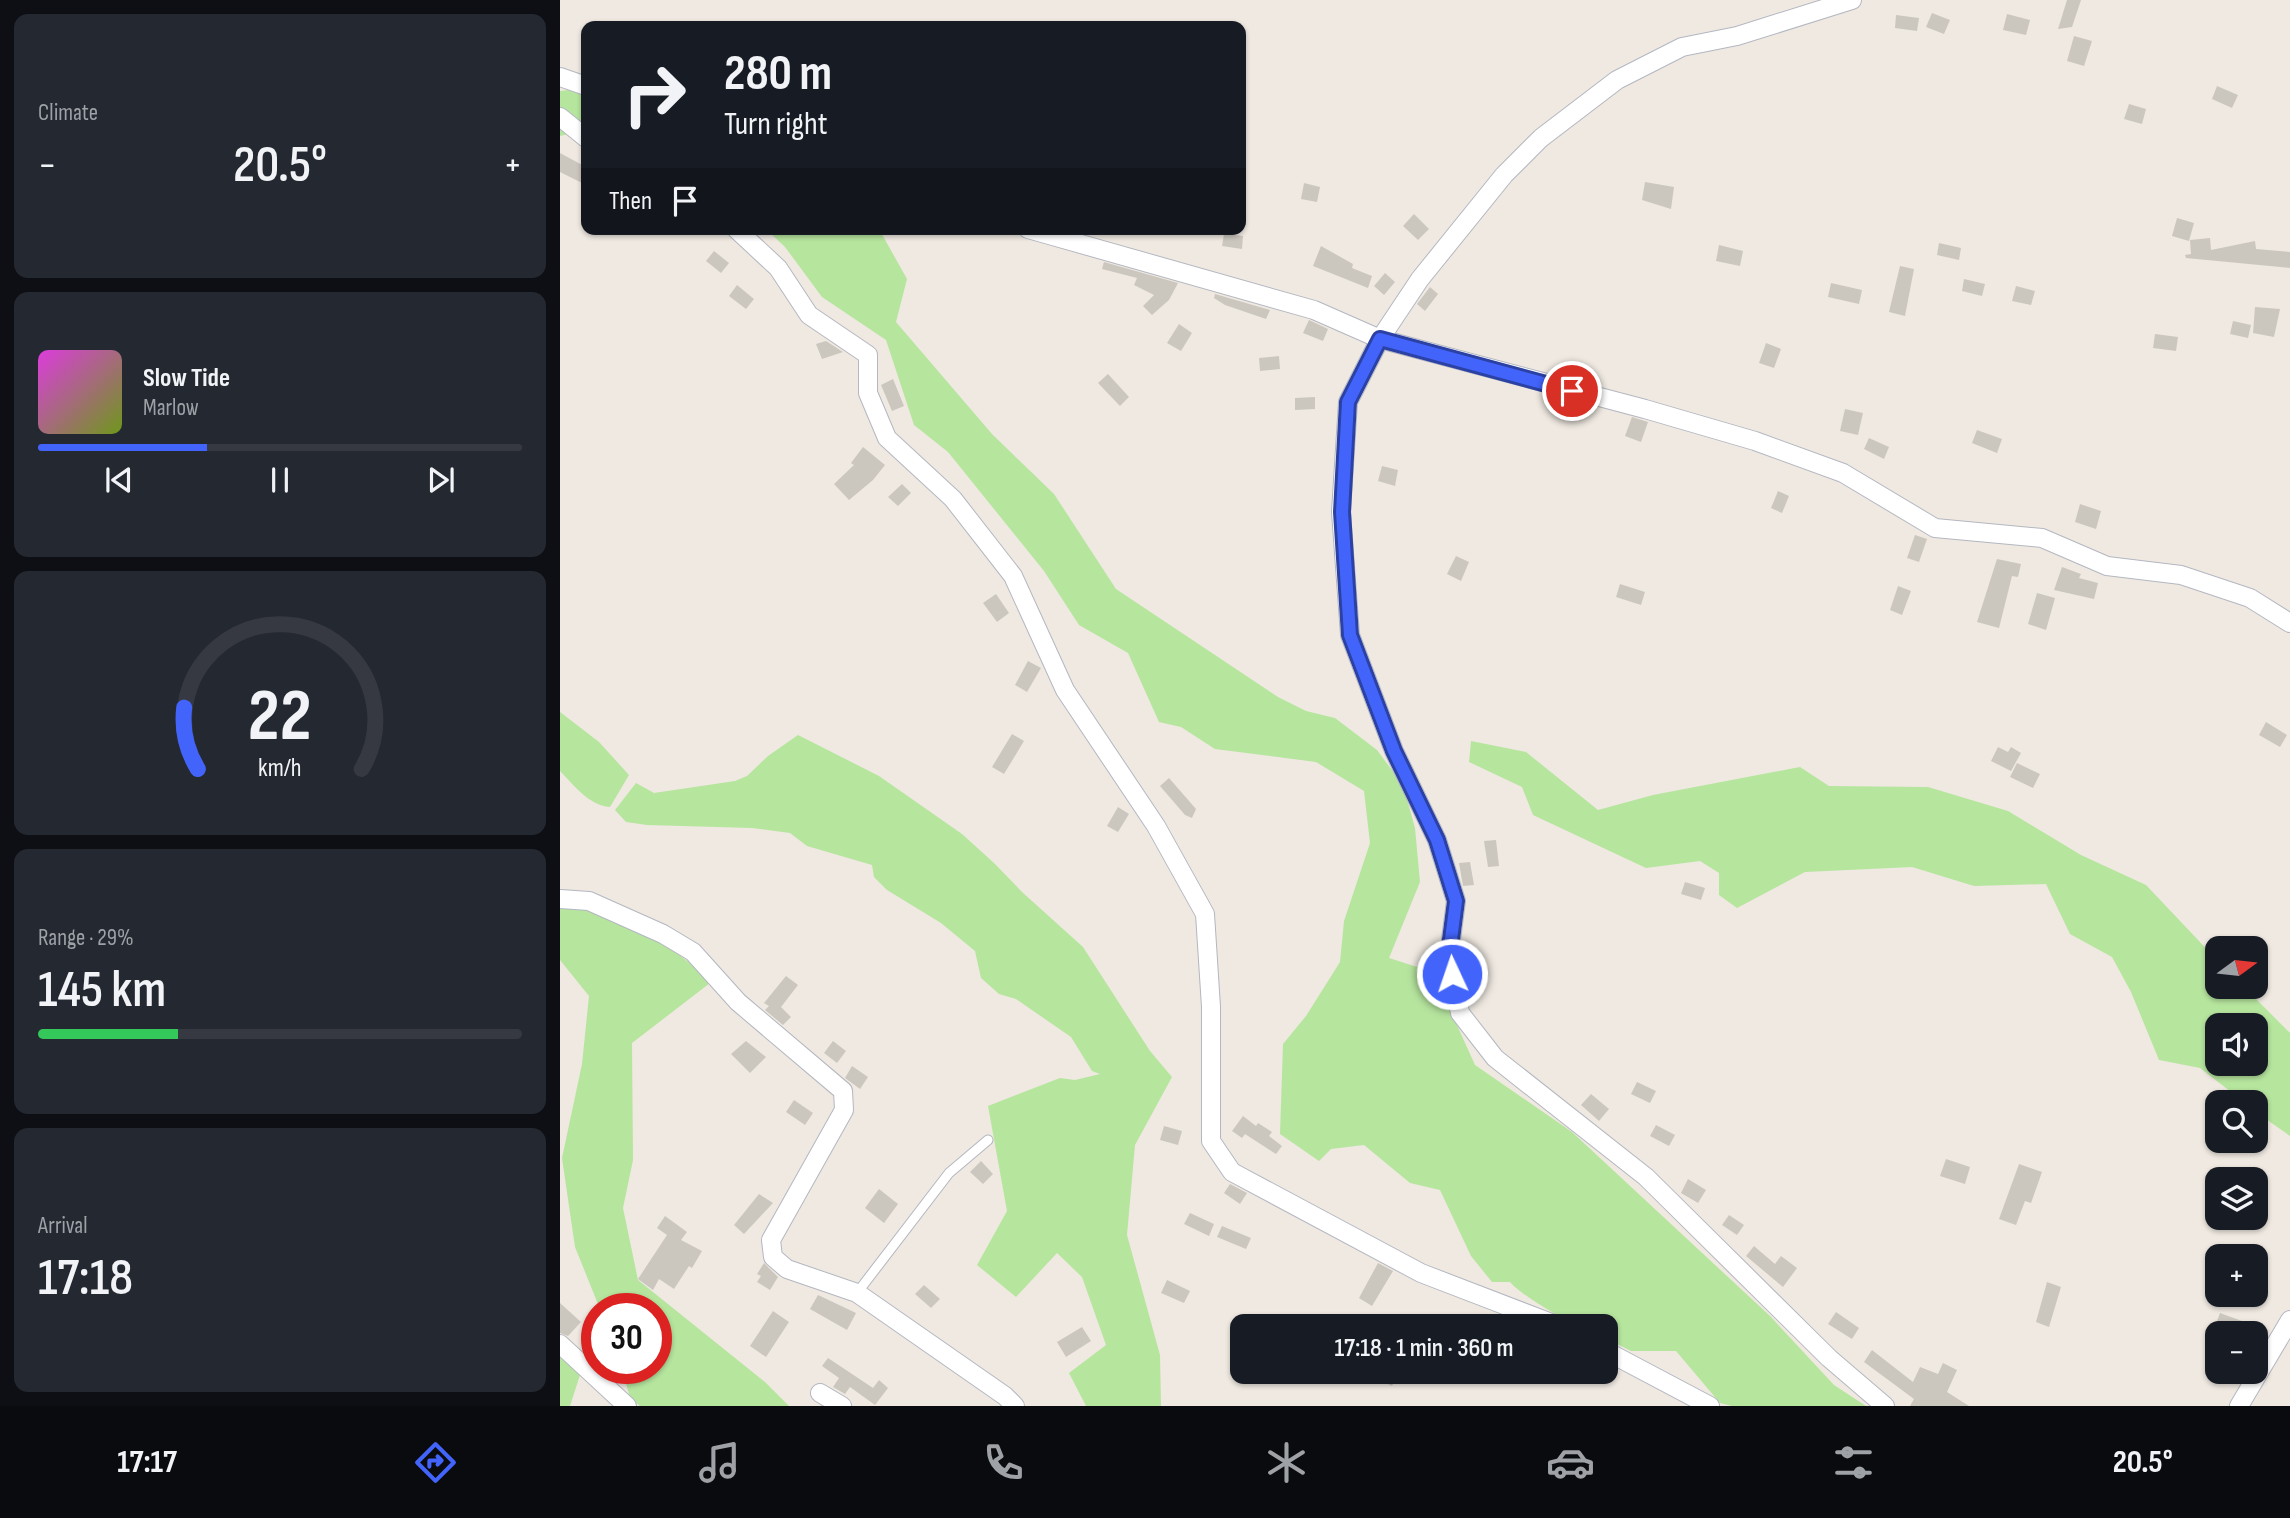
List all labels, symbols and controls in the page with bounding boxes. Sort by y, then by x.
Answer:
text: 280 m [724,45,832,104]
icon: right [609,49,700,140]
text: Climate [38,99,98,127]
text: Turn right [724,105,828,144]
text: 20.5° [233,134,327,197]
text: − [38,143,57,188]
text: + [503,143,522,188]
icon: arrive [666,182,704,220]
text: Then [609,186,652,217]
pin [1542,361,1602,421]
text: Slow Tide [143,363,230,394]
icon: arrive [1553,372,1591,410]
text: Marlow [143,394,199,422]
icon: previous [100,461,138,499]
icon: pause [261,461,299,499]
icon: next [422,461,460,499]
text: 22 [248,673,312,761]
text: km/h [258,753,302,784]
text: Range · 29% [38,924,134,952]
north arrow [2205,936,2268,999]
map controls [2205,936,2268,1384]
position arrow [1415,937,1489,1011]
text: 145 km [38,959,166,1022]
button: sound [2205,1013,2268,1076]
button: search [2205,1090,2268,1153]
button: layers [2205,1167,2268,1230]
text: Arrival [38,1212,87,1240]
button: + [2205,1244,2268,1307]
text: 17:18 [38,1247,133,1310]
speed limit sign: 30 [581,1293,672,1384]
button: − [2205,1321,2268,1384]
text: 17:18 · 1 min · 360 m [1335,1333,1513,1364]
icon: directions [411,1438,460,1487]
icon: music [695,1438,744,1487]
icon: phone [979,1438,1028,1487]
icon: climate [1262,1438,1311,1487]
icon: car [1546,1438,1595,1487]
icon: filters [1829,1438,1878,1487]
text: 17:17 [117,1443,177,1482]
text: 20.5° [2113,1443,2173,1482]

